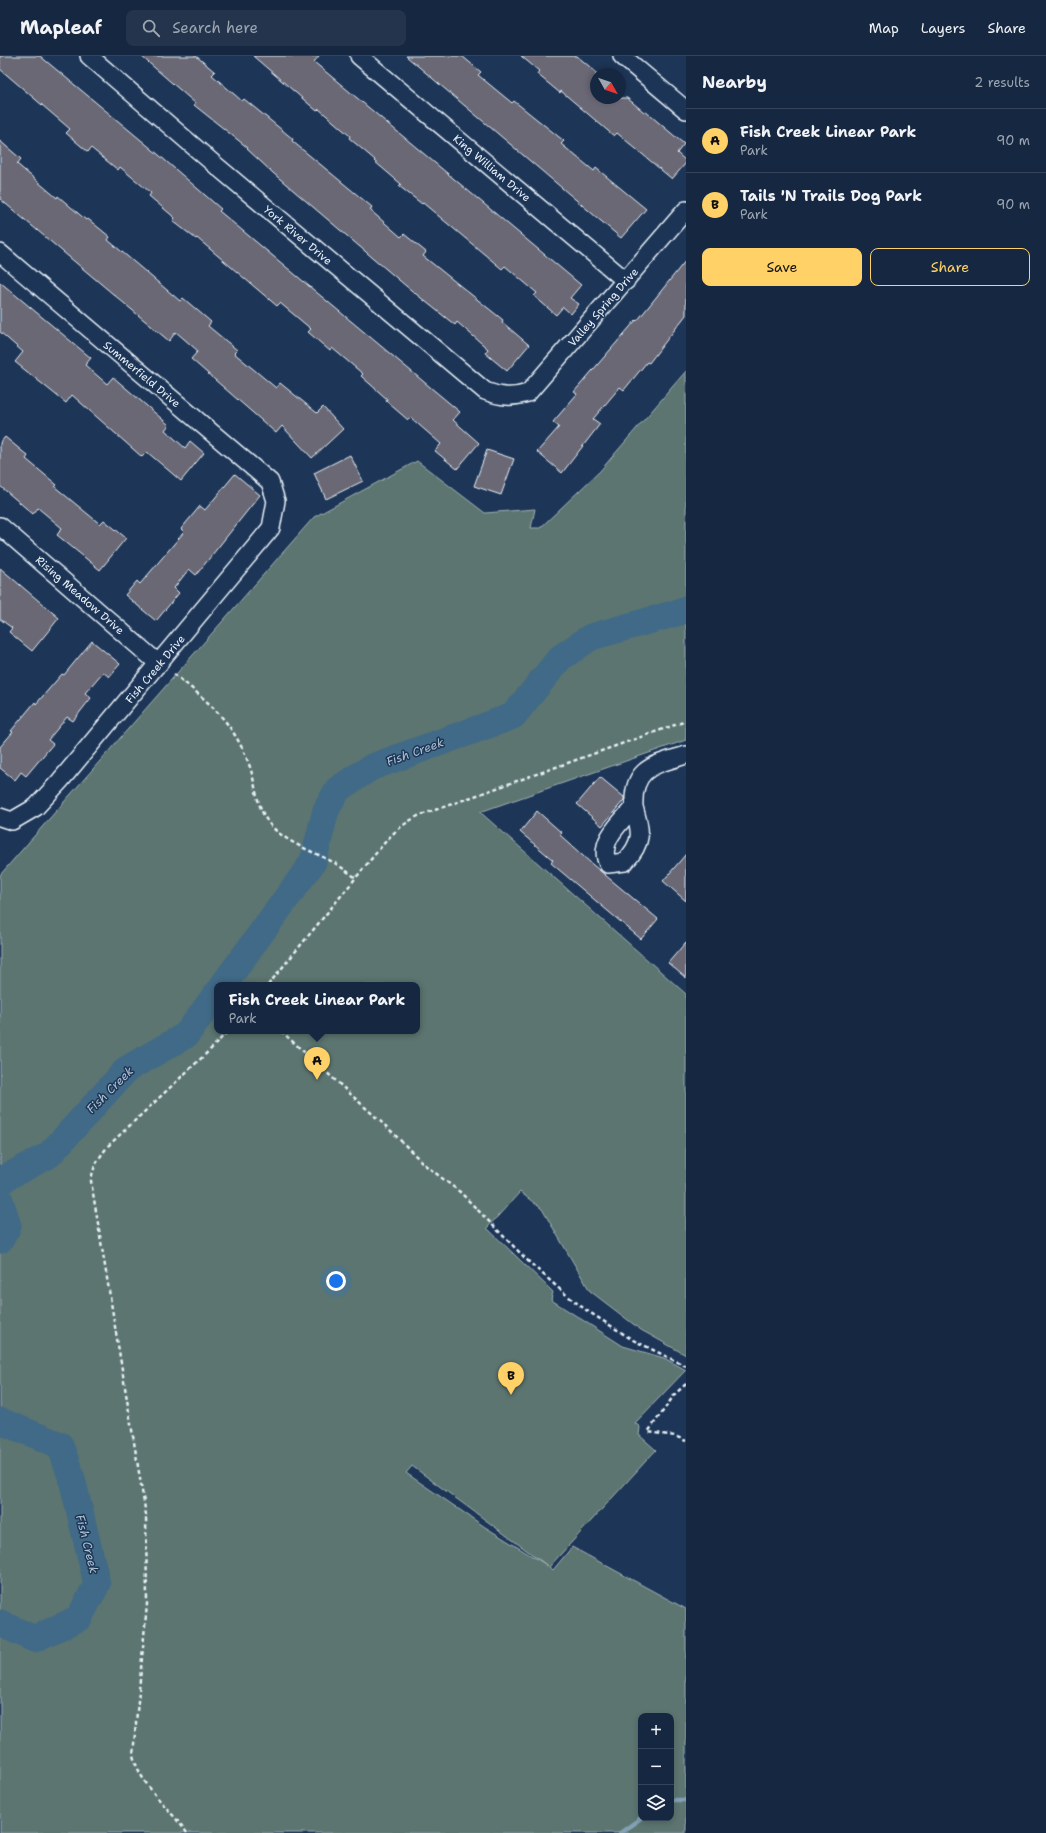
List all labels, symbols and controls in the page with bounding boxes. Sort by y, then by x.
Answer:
search box [126,10,406,46]
text: Mapleaf [20,15,102,40]
icon: search [140,17,162,39]
text: Search here [172,18,258,38]
text: Map [869,19,899,37]
text: Layers [921,19,965,37]
text: Share [987,19,1026,37]
north arrow [590,68,626,104]
text: Nearby [702,71,767,93]
text: 2 results [974,74,1030,91]
text: Fish Creek Linear Park [740,122,916,142]
street label: King William Drive [450,131,534,205]
text: A [710,132,720,149]
text: 90 m [996,132,1030,149]
text: Park [740,142,768,159]
text: Tails 'N Trails Dog Park [740,186,922,206]
text: B [711,196,719,213]
text: 90 m [996,196,1030,213]
street label: York River Drive [260,202,335,269]
text: Park [740,206,768,223]
button: Save [702,248,862,286]
button: Share [870,248,1030,286]
street label: Valley Spring Drive [565,265,642,350]
street label: Summerfield Drive [100,338,183,411]
street label: Rising Meadow Drive [32,553,127,638]
street label: Fish Creek Drive [122,632,188,707]
water label: Fish Creek [384,734,446,770]
popup [214,982,420,1034]
text: Fish Creek Linear Park [229,990,405,1010]
text: Park [229,1010,257,1027]
pin: A [304,1047,330,1080]
water label: Fish Creek [83,1063,137,1117]
your location [326,1271,346,1291]
pin: B [498,1362,524,1395]
water label: Fish Creek [72,1513,102,1575]
map controls [638,1713,674,1821]
button: + [638,1713,674,1749]
button: − [638,1749,674,1785]
button: layers [638,1785,674,1821]

